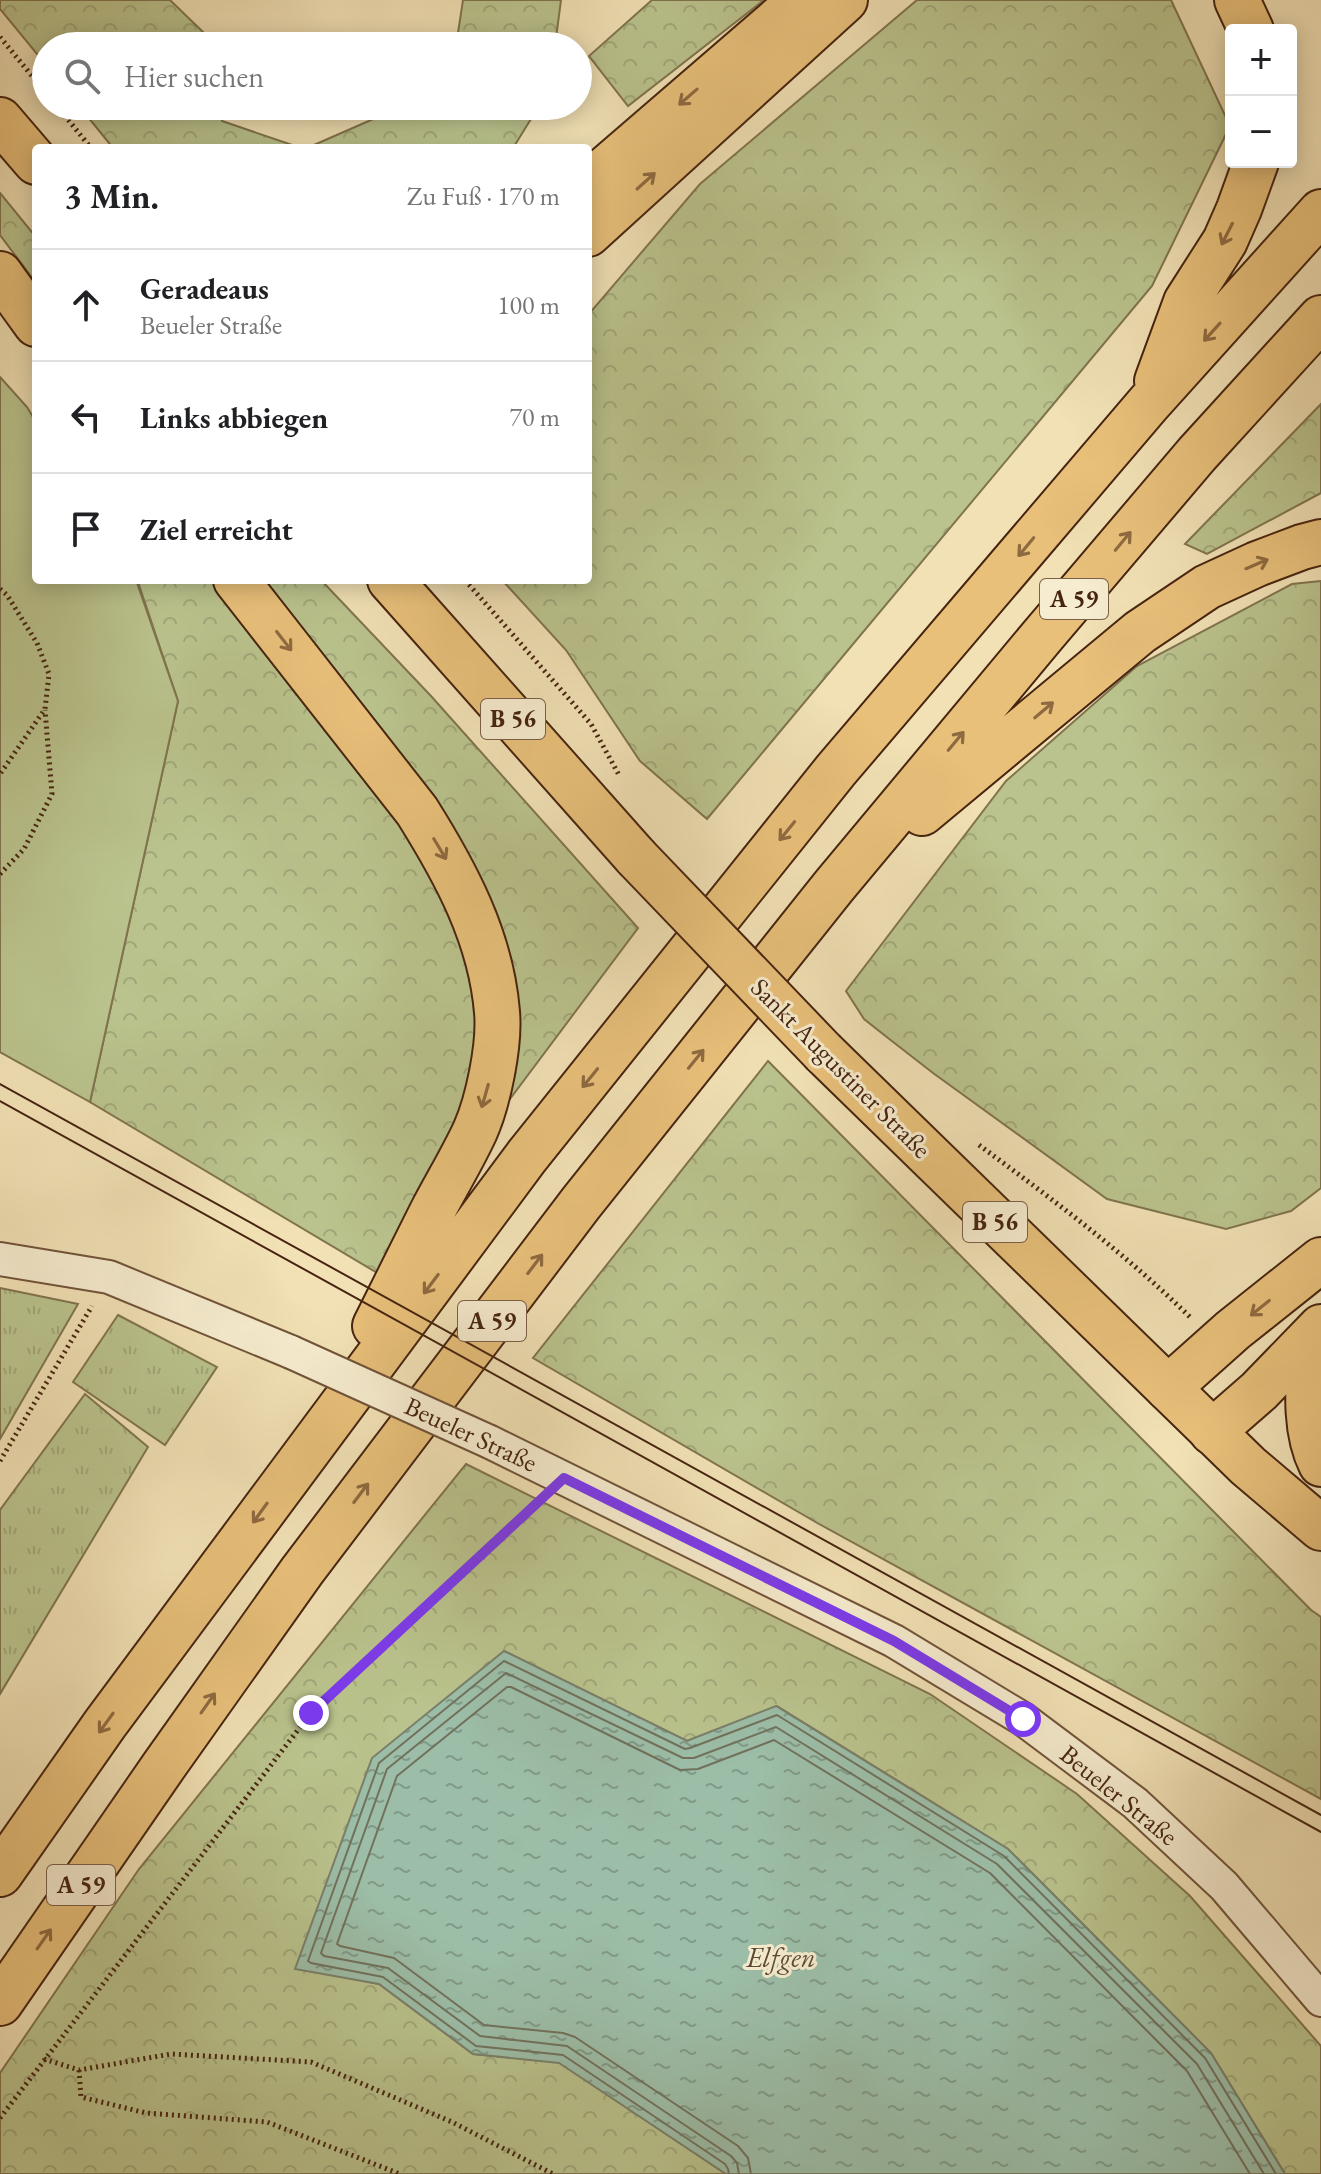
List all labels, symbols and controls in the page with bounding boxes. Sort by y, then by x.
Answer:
map controls [1225,24,1297,168]
button: + [1225,24,1297,96]
search box [32,32,592,120]
icon: search [60,54,104,98]
text: Hier suchen [124,57,264,96]
one-way arrow [678,88,698,106]
button: − [1225,96,1297,168]
one-way arrow [635,173,655,191]
text: 3 Min. [64,174,159,218]
text: Zu Fuß · 170 m [407,179,560,213]
one-way arrow [1219,222,1234,246]
text: Geradeaus [140,269,269,308]
icon: ahead [64,283,108,327]
text: 100 m [497,288,560,322]
text: Beueler Straße [140,308,282,342]
one-way arrow [1204,322,1222,342]
icon: left [64,395,108,439]
text: Links abbiegen [140,398,328,437]
text: 70 m [510,400,560,434]
icon: arrive [64,507,108,551]
text: Ziel erreicht [140,510,293,549]
one-way arrow [1114,532,1132,552]
one-way arrow [1017,537,1035,557]
one-way arrow [1244,556,1269,570]
road number: A 59 [1040,579,1108,619]
one-way arrow [275,630,292,651]
road number: B 56 [481,699,545,739]
one-way arrow [1033,701,1054,719]
one-way arrow [947,731,965,751]
one-way arrow [779,820,796,841]
one-way arrow [432,837,448,860]
street label: Sankt Augustiner Straße [744,971,938,1165]
one-way arrow [687,1049,705,1070]
one-way arrow [581,1067,599,1087]
one-way arrow [477,1083,492,1109]
road number: B 56 [963,1202,1027,1242]
one-way arrow [527,1253,544,1275]
one-way arrow [423,1272,440,1294]
one-way arrow [1250,1300,1271,1317]
road number: A 59 [458,1301,526,1341]
street label: Beueler Straße [399,1389,543,1479]
one-way arrow [353,1483,370,1504]
one-way arrow [252,1502,268,1524]
one-way arrow [200,1693,216,1715]
route end [293,1695,329,1731]
route start [1005,1701,1041,1737]
one-way arrow [98,1711,114,1733]
street label: Beueler Straße [1053,1737,1185,1853]
road number: A 59 [47,1865,115,1905]
one-way arrow [36,1929,52,1951]
water label: Elfgen [745,1939,816,1975]

